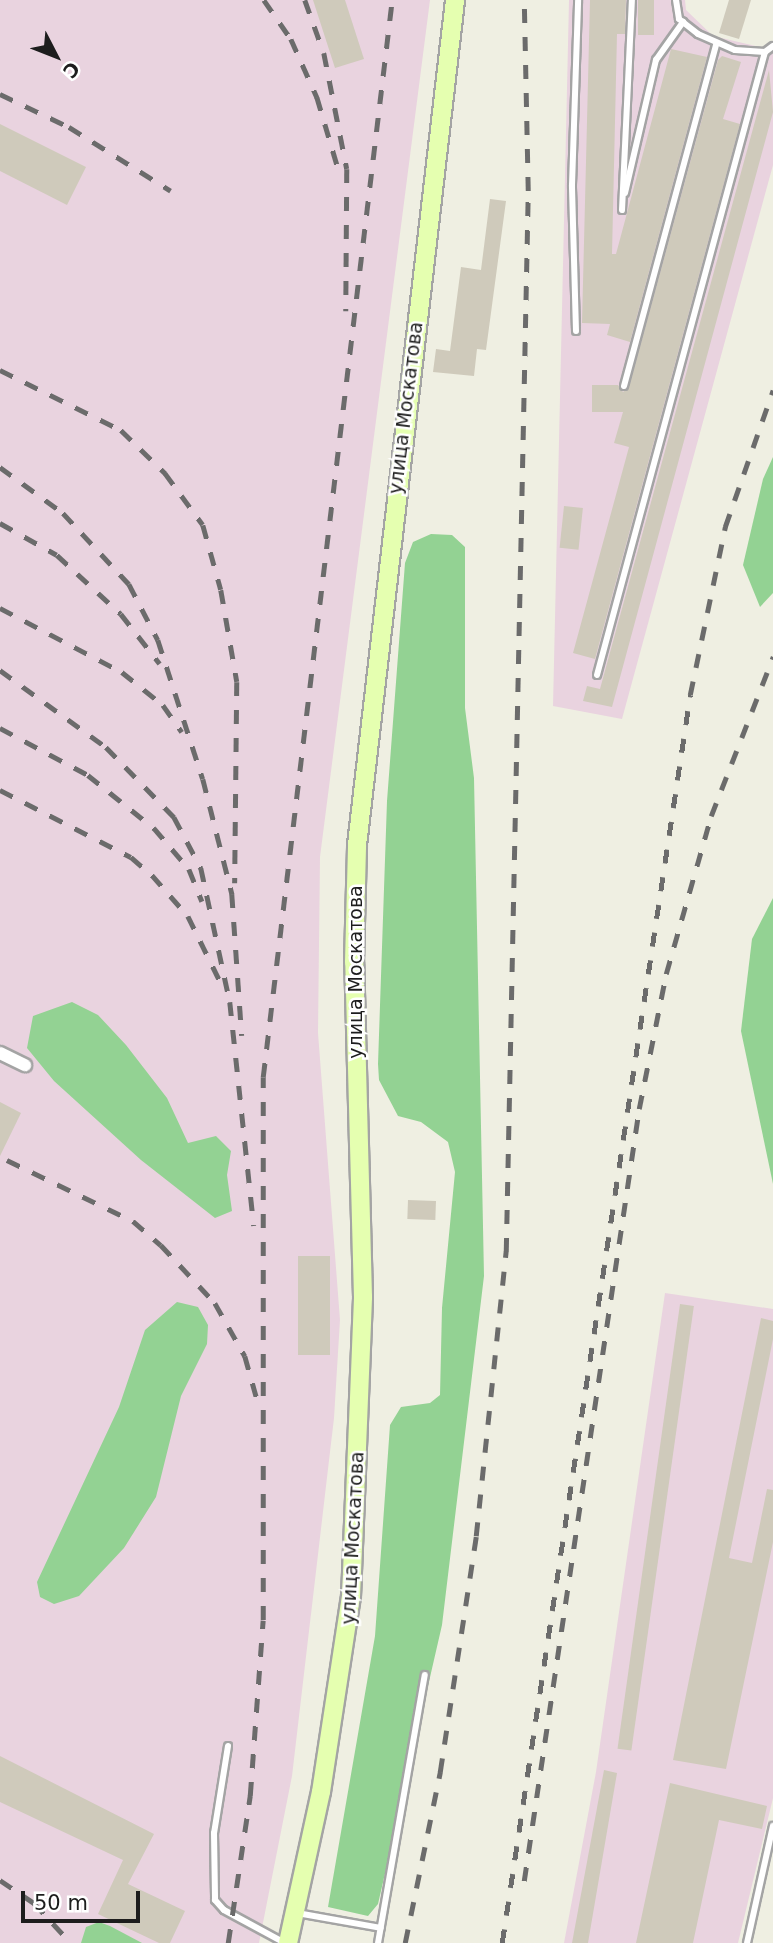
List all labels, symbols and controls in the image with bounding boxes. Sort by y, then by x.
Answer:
north arrow [21,21,91,91]
text: С [59,58,84,83]
street label: улица Москатова [384,321,428,495]
street label: улица Москатова [345,885,367,1059]
street label: улица Москатова [337,1451,369,1625]
scale bar [24,1876,144,1920]
text: 50 m [34,1891,88,1915]

